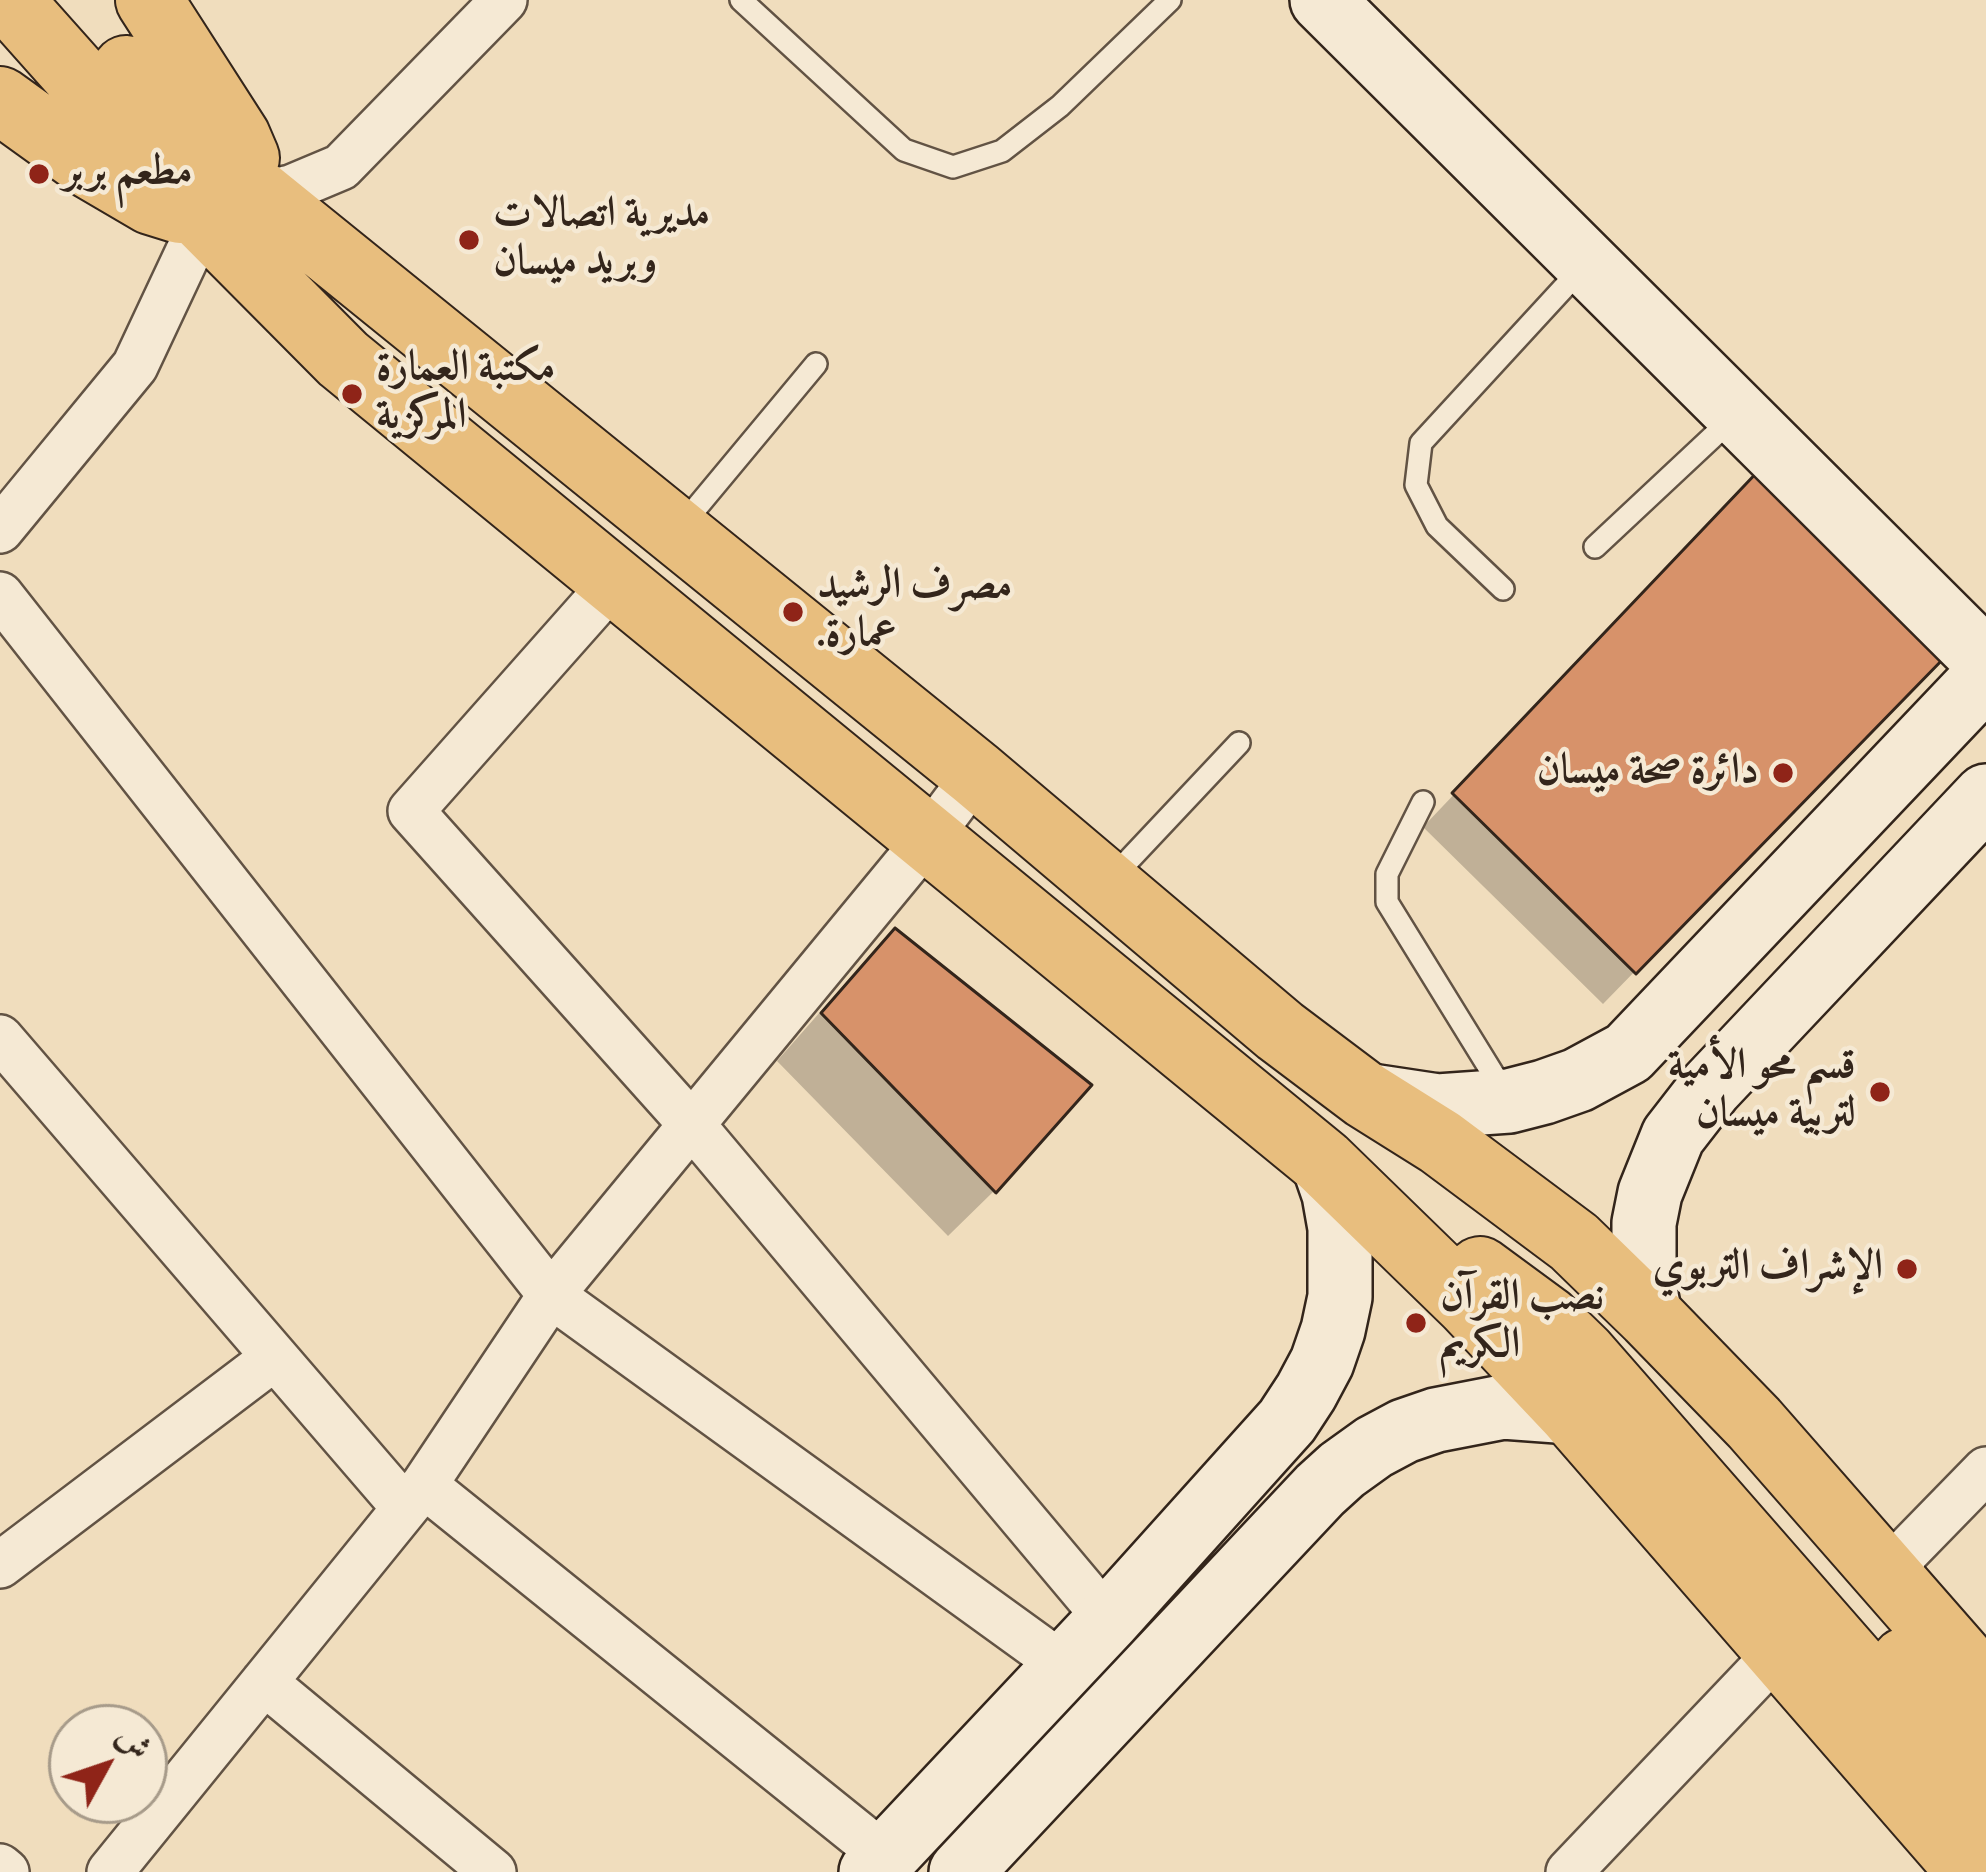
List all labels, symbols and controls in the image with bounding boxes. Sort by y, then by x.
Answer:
place label: مطعم بربر [63,149,193,199]
marker: مطعم بربر [26,161,52,187]
place label: مديرية اتصالات وبريد ميسان [493,191,710,290]
marker: مديرية اتصالات وبريد ميسان [456,227,482,253]
place label: مكتبة العمارة المركزية [376,345,555,443]
marker: مكتبة العمارة المركزية [339,381,365,407]
place label: مصرف الرشيد .عمارة [817,563,1012,662]
marker: مصرف الرشيد .عمارة [780,599,806,625]
place label: دائرة صحة ميسان [1537,748,1759,798]
marker: دائرة صحة ميسان [1770,760,1796,786]
place label: قسم محو الأمية لتربية ميسان [1668,1043,1856,1142]
marker: قسم محو الأمية لتربية ميسان [1867,1079,1893,1105]
place label: الإشراف التربوي [1652,1244,1883,1294]
marker: الإشراف التربوي [1894,1256,1920,1282]
place label: نصب القرآن الكريم [1440,1274,1604,1372]
marker: نصب القرآن الكريم [1403,1310,1429,1336]
north arrow [48,1704,168,1824]
text: ش [107,1717,160,1768]

